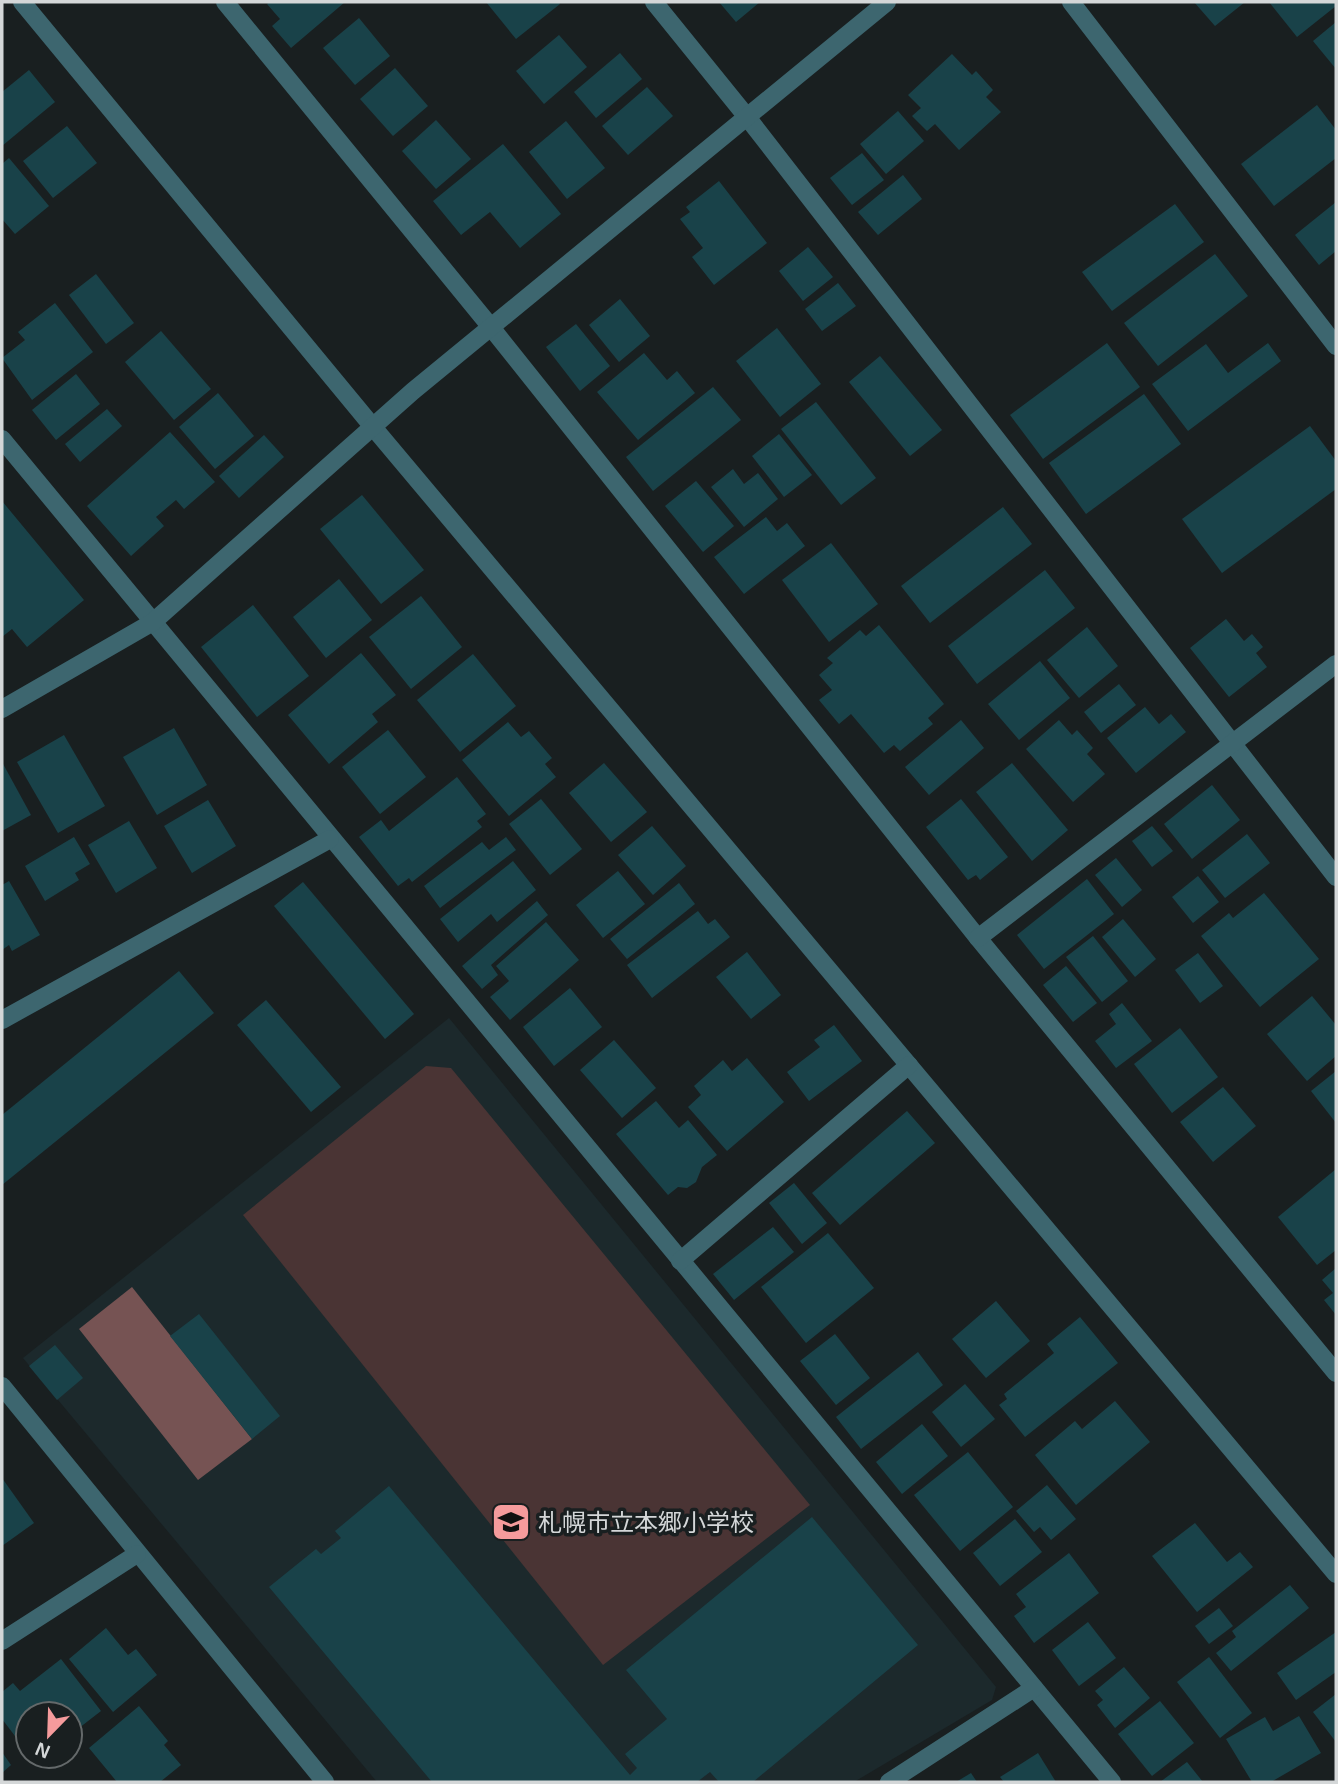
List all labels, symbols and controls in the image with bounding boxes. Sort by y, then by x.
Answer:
school or university icon: 札幌市立本郷小学校 [490,1501,532,1543]
place label: 札幌市立本郷小学校 [538,1509,754,1536]
north arrow [14,1700,84,1770]
text: N [32,1738,53,1763]

